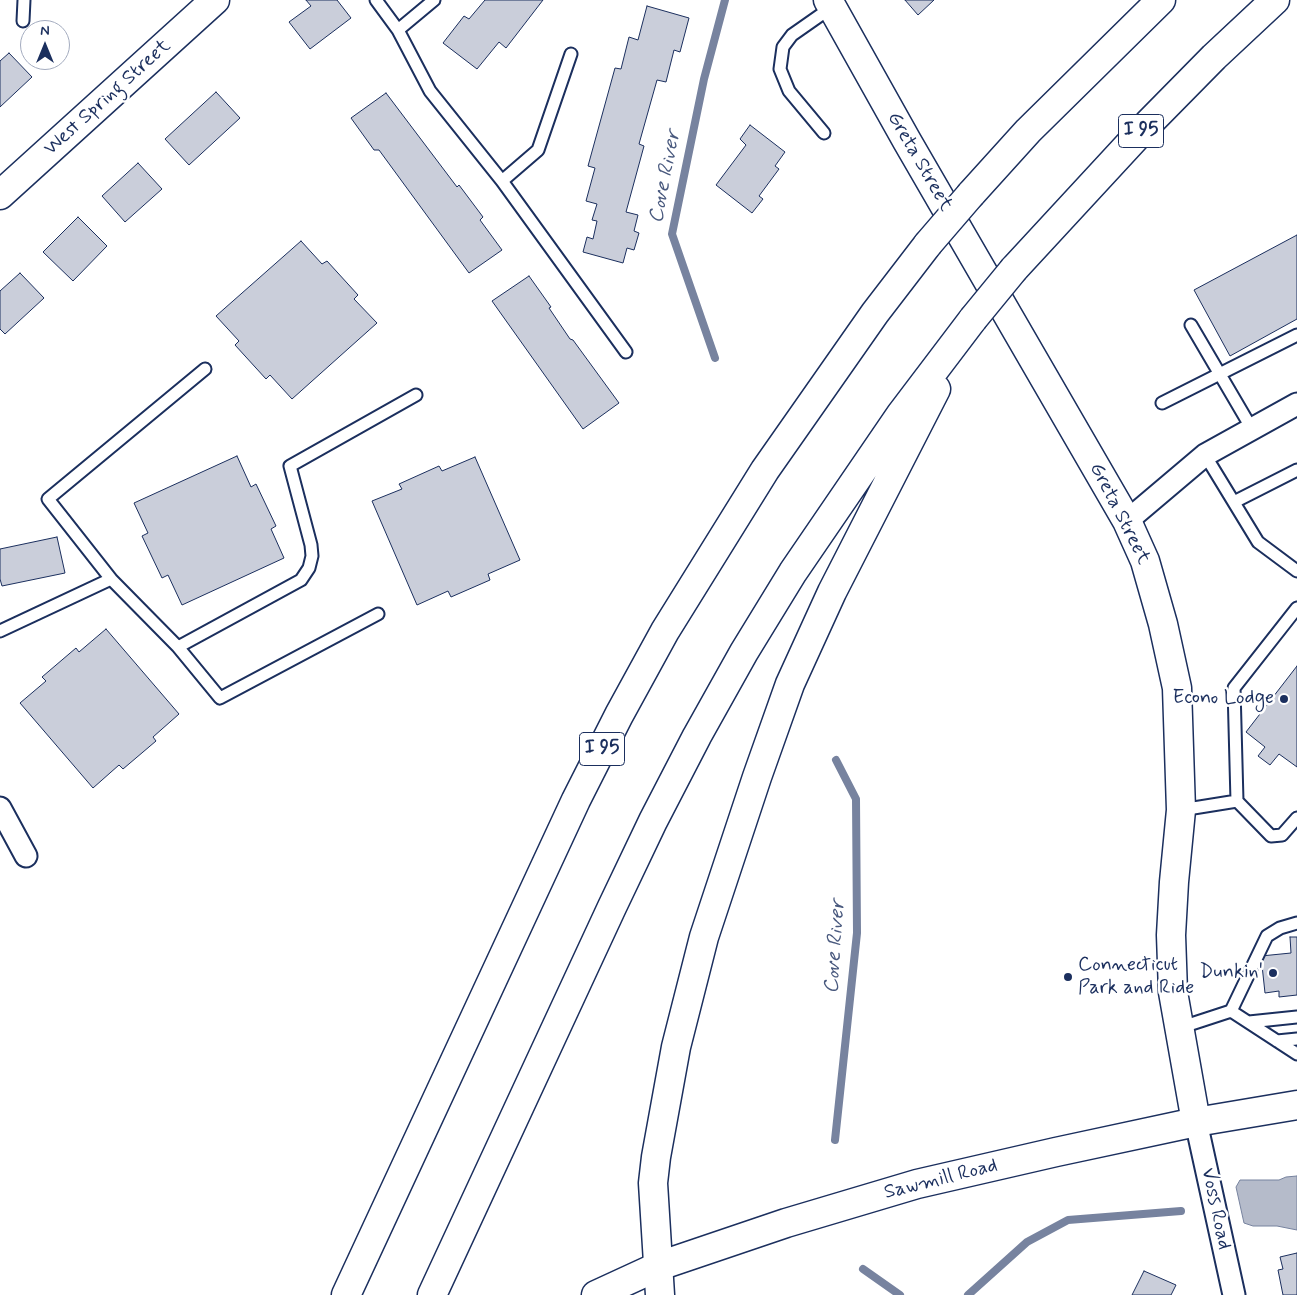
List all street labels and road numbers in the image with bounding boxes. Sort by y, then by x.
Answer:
street label: West Spring Street [40,35,176,161]
street label: Greta Street [881,108,957,216]
road number: I 95 [1118,114,1164,148]
street label: Greta Street [1083,459,1155,569]
road number: I 95 [580,732,624,766]
street label: Sawmill Road [882,1154,1000,1206]
street label: Voss Road [1195,1166,1235,1252]

